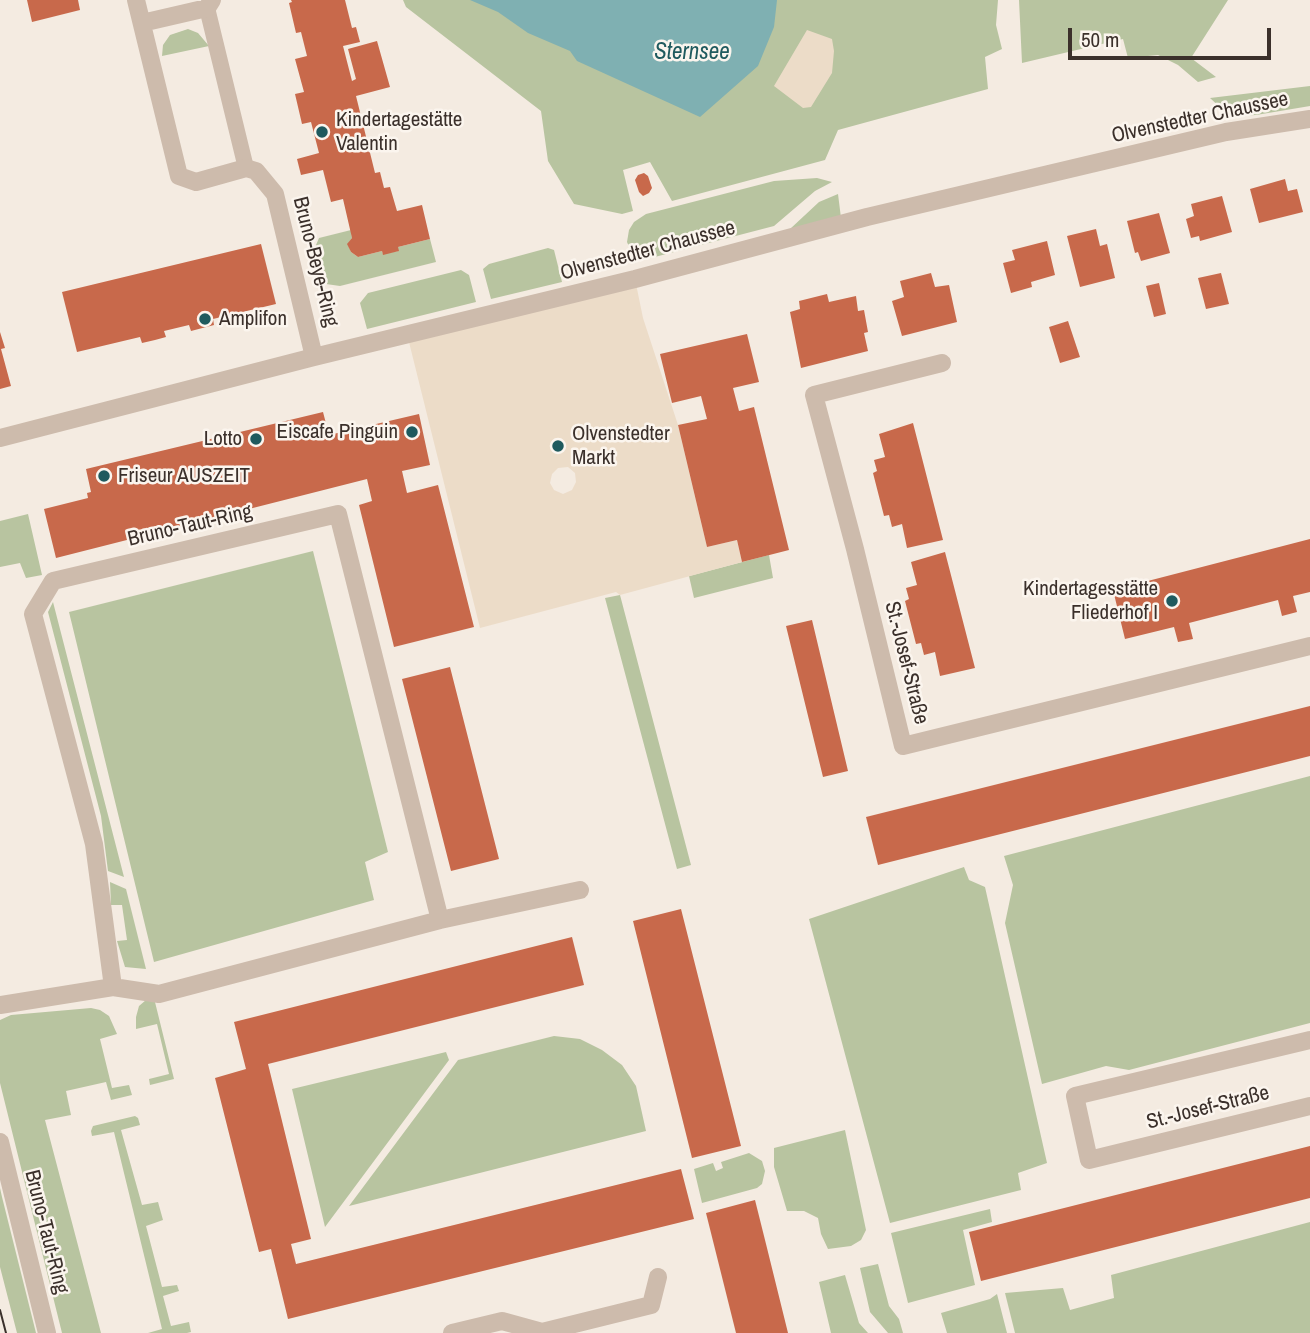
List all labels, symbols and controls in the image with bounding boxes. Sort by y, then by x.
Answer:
scale bar [1072,14,1275,58]
text: 50 m [1081,25,1119,54]
water label: Sternsee [654,39,730,67]
street label: Olvenstedter Chaussee [1109,87,1291,149]
place label: Kindertagestätte Valentin [336,107,462,157]
marker: Kindertagestätte Valentin [314,124,330,140]
street label: Bruno-Beye-Ring [287,194,343,330]
street label: Olvenstedter Chaussee [558,216,738,286]
place label: Amplifon [219,306,287,332]
marker: Amplifon [197,311,213,327]
place label: Eiscafe Pinguin [276,419,398,445]
place label: Olvenstedter Markt [572,421,670,471]
marker: Eiscafe Pinguin [404,424,420,440]
place label: Lotto [204,426,242,452]
marker: Lotto [248,431,264,447]
marker: Olvenstedter Markt [550,438,566,454]
place label: Friseur AUSZEIT [118,463,250,489]
marker: Friseur AUSZEIT [96,468,112,484]
street label: Bruno-Taut-Ring [125,499,255,553]
place label: Kindertagesstätte Fliederhof I [1023,576,1158,626]
marker: Kindertagesstätte Fliederhof I [1164,593,1180,609]
street label: St.-Josef-Straße [879,599,933,727]
street label: St.-Josef-Straße [1144,1081,1272,1135]
street label: Bruno-Taut-Ring [18,1167,74,1297]

